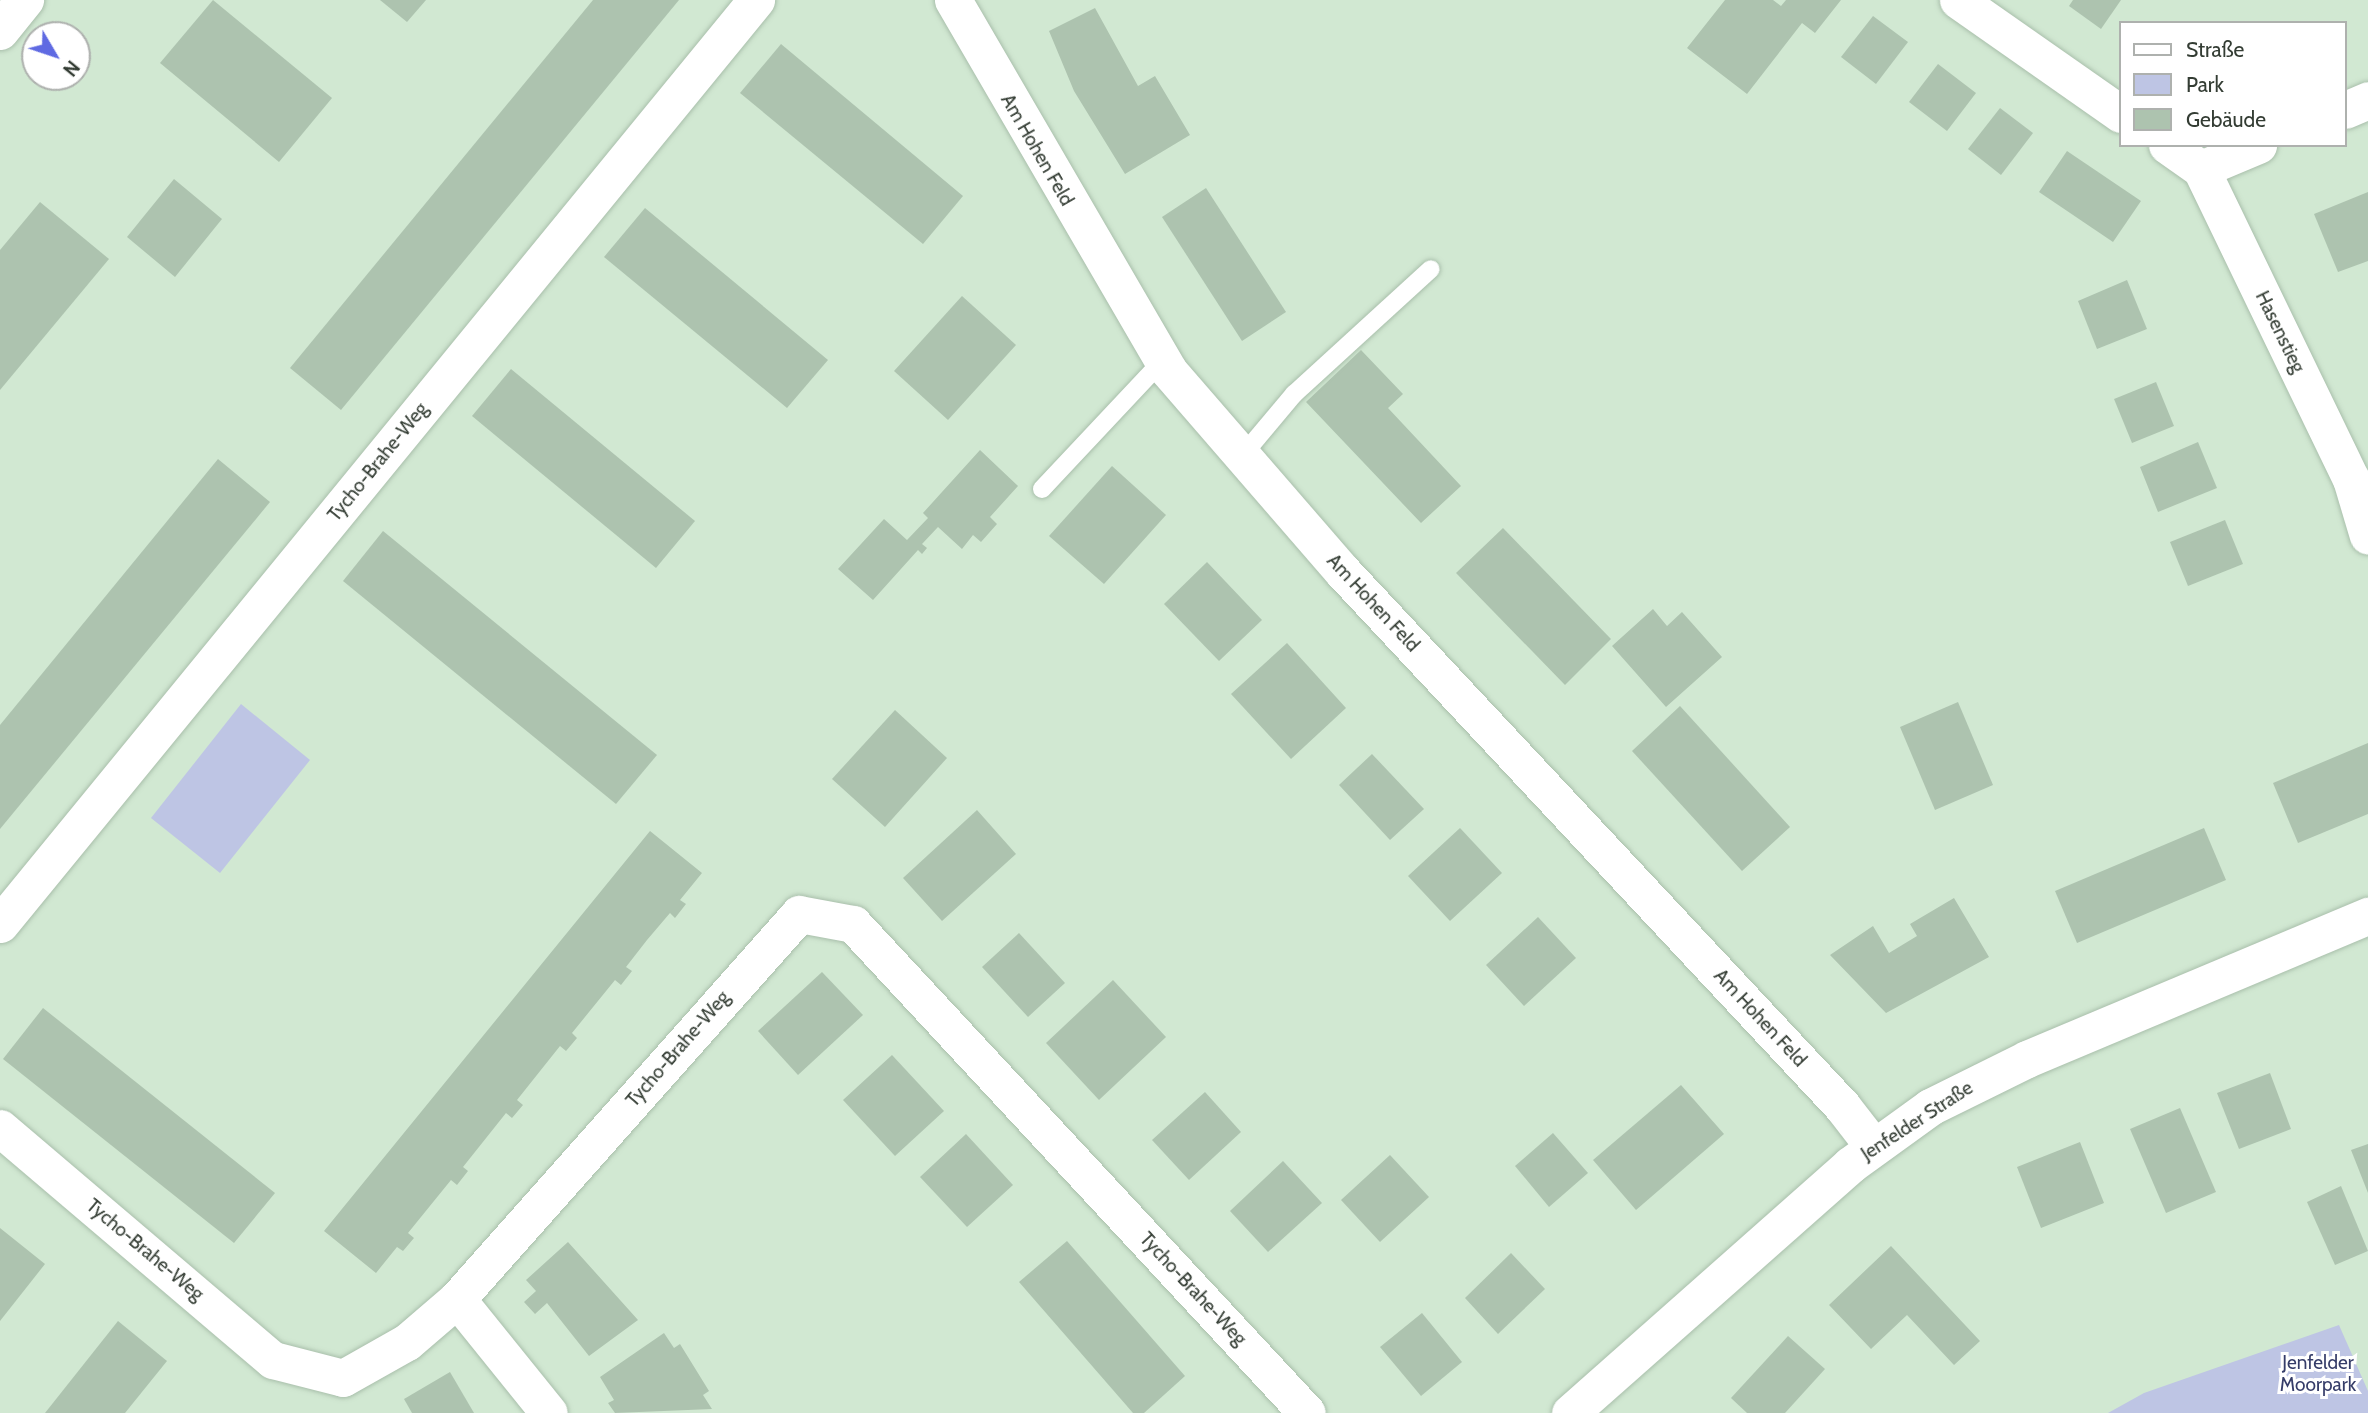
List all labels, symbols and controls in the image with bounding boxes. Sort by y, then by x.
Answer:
north arrow [21,21,91,91]
legend [2120,21,2347,147]
text: Straße [2186,37,2244,62]
text: N [58,56,84,81]
text: Park [2186,72,2224,97]
street label: Am Hohen Feld [996,90,1078,210]
text: Gebäude [2186,107,2266,132]
street label: Hasenstieg [2250,287,2310,377]
street label: Tycho-Brahe-Weg [323,398,433,526]
street label: Am Hohen Feld [1322,550,1424,656]
street label: Am Hohen Feld [1709,965,1811,1071]
street label: Tycho-Brahe-Weg [622,986,734,1112]
street label: Jenfelder Straße [1857,1076,1977,1166]
street label: Tycho-Brahe-Weg [82,1194,208,1306]
street label: Tycho-Brahe-Weg [1135,1228,1251,1350]
park label: Jenfelder Moorpark [2280,1352,2356,1396]

